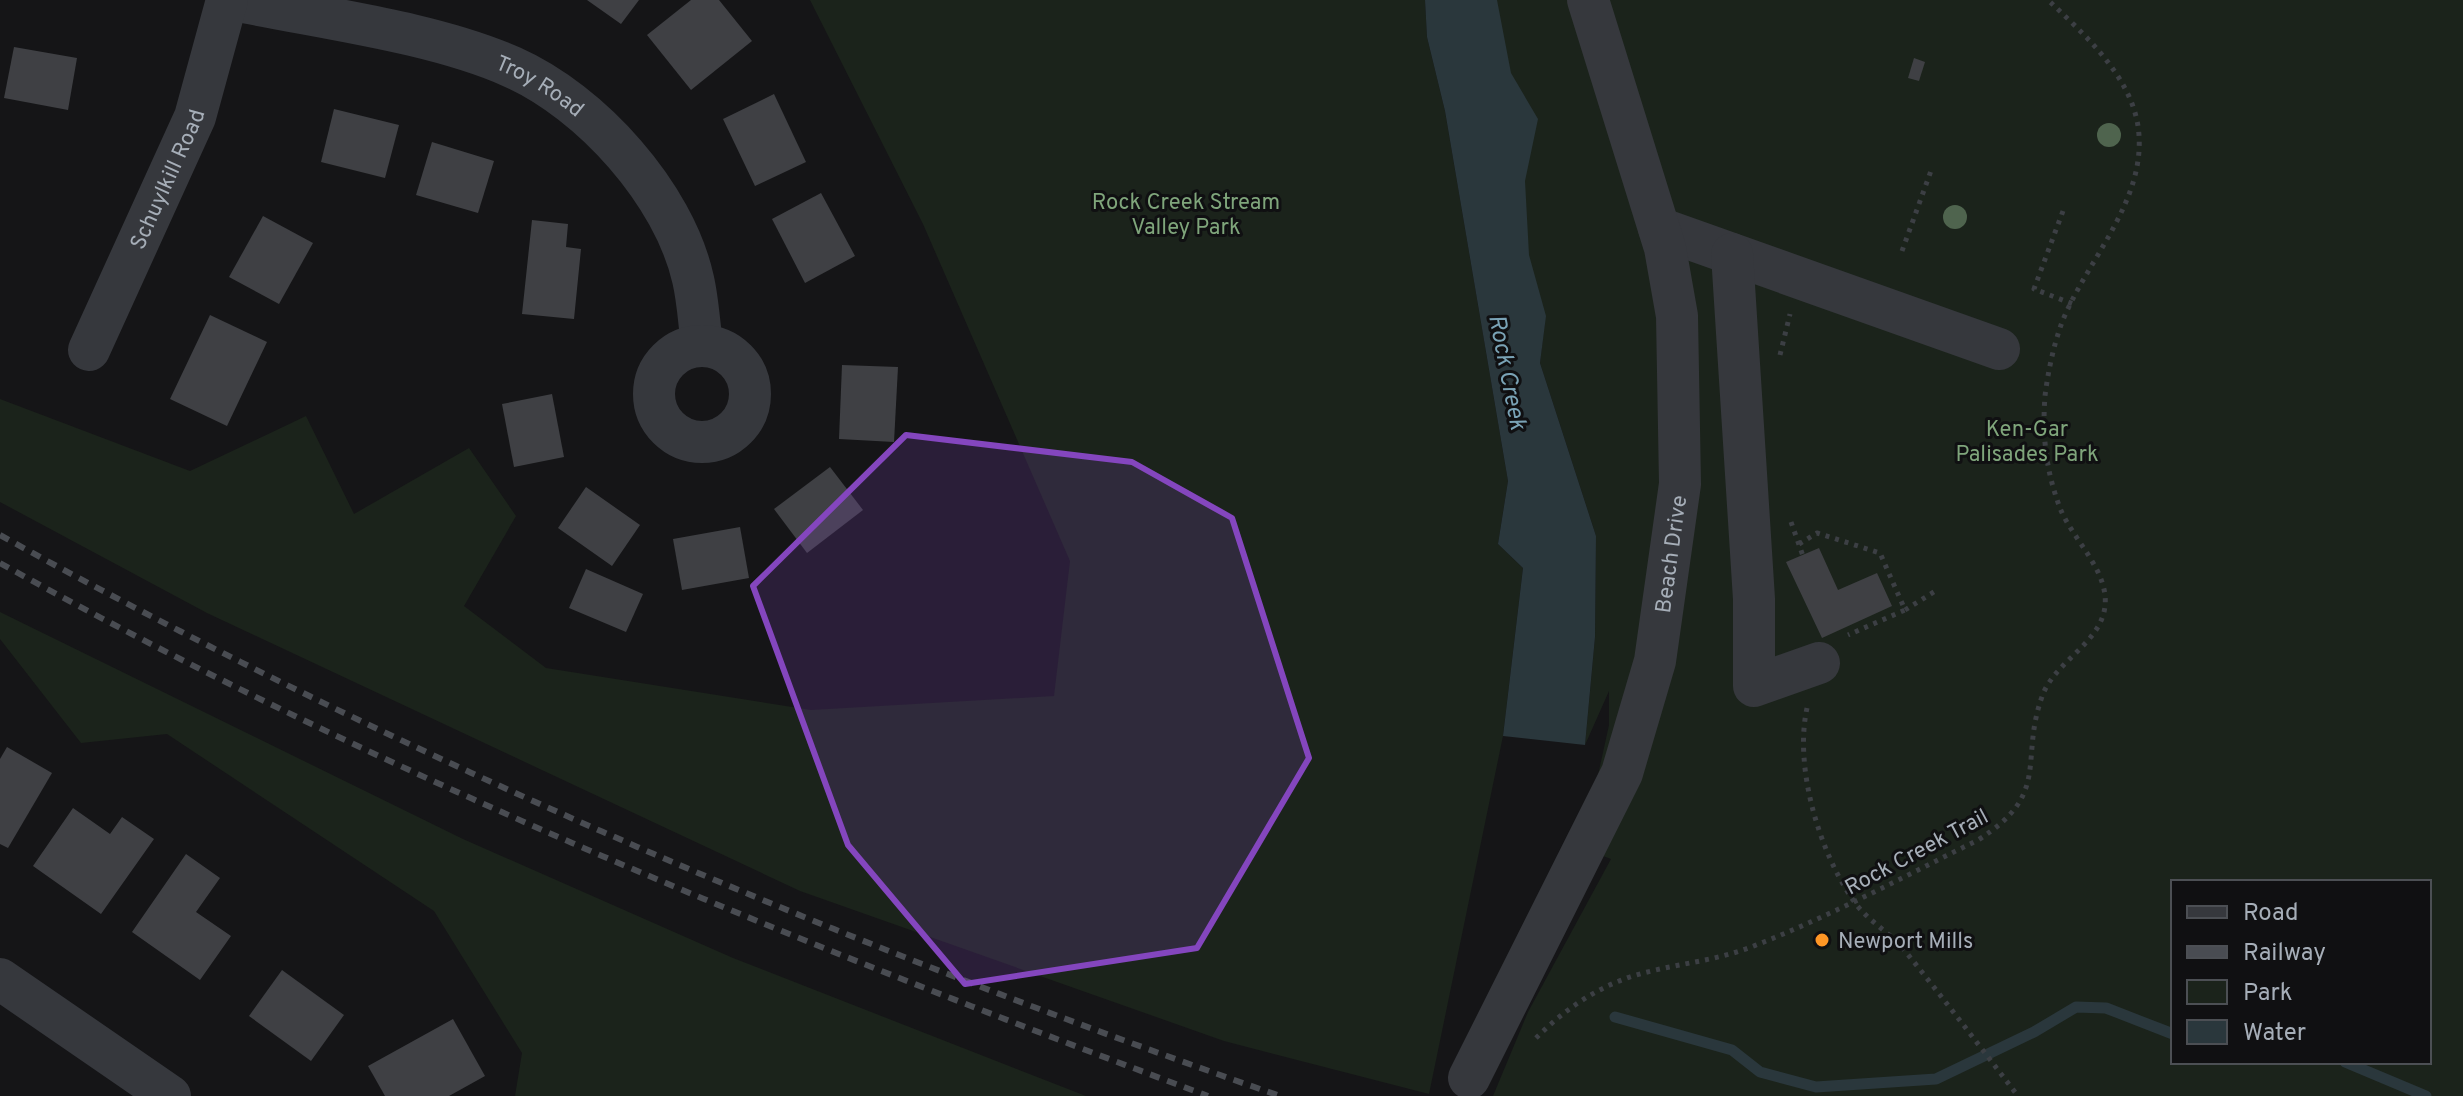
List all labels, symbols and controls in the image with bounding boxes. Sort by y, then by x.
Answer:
street label: Troy Road [491,51,589,124]
street label: Schuylkill Road [126,107,212,254]
park label: Rock Creek Stream Valley Park [1092,190,1280,242]
water label: Rock Creek [1480,312,1532,434]
park label: Ken-Gar Palisades Park [1955,417,2099,469]
street label: Beach Drive [1651,494,1694,615]
street label: Rock Creek Trail [1841,804,1994,902]
legend [2171,880,2431,1064]
text: Road [2243,899,2299,929]
place label: Newport Mills [1838,929,1973,956]
marker: Newport Mills [1813,931,1831,949]
text: Railway [2243,939,2326,969]
text: Park [2243,979,2293,1009]
text: Water [2243,1019,2306,1049]

